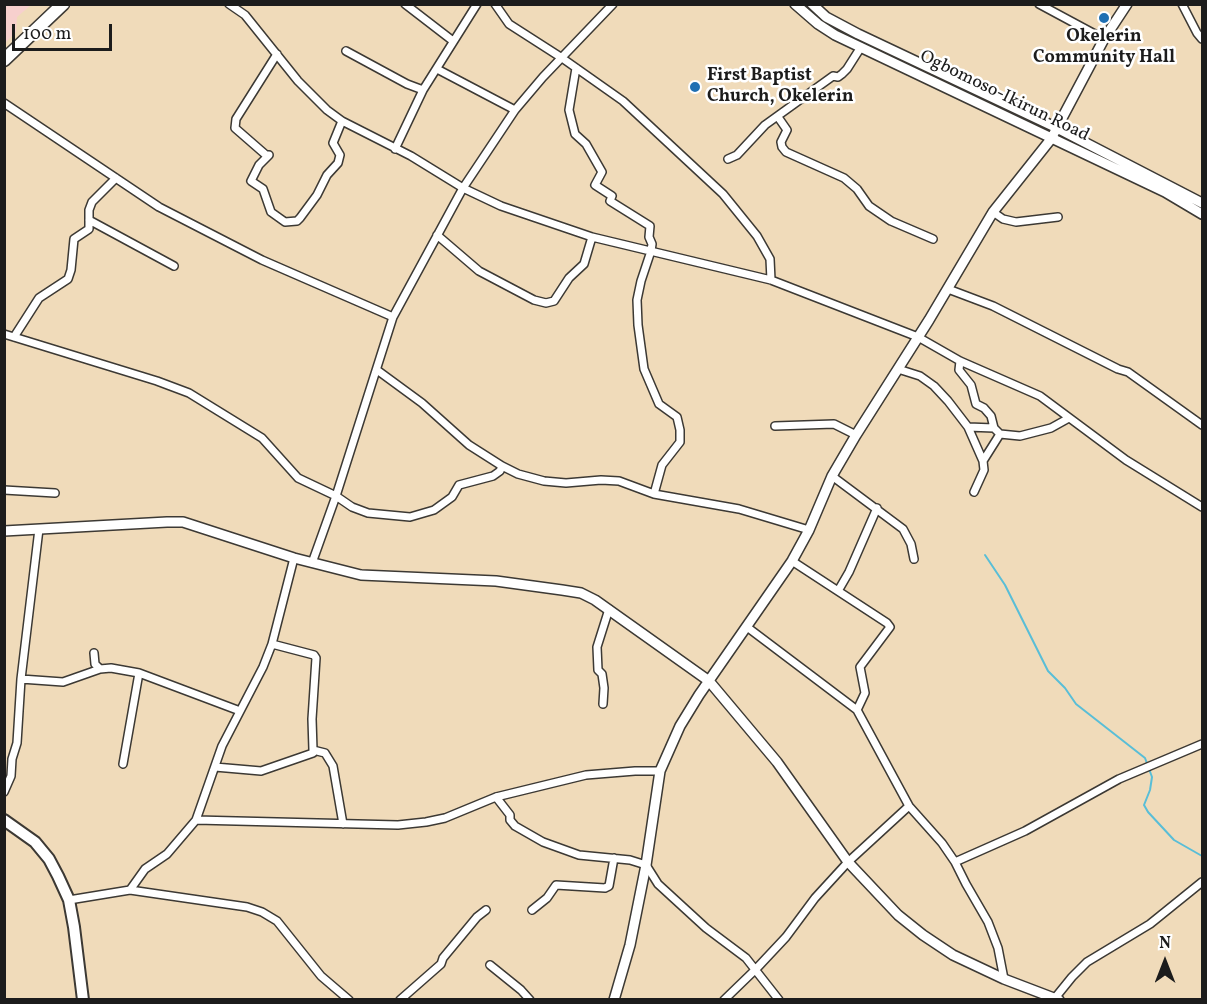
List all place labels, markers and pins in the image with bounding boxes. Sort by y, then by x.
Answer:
marker: Okelerin Community Hall [1097,11,1111,25]
place label: Okelerin Community Hall [1033,27,1175,70]
place label: First Baptist Church, Okelerin [707,66,854,109]
marker: First Baptist Church, Okelerin [688,80,702,94]

